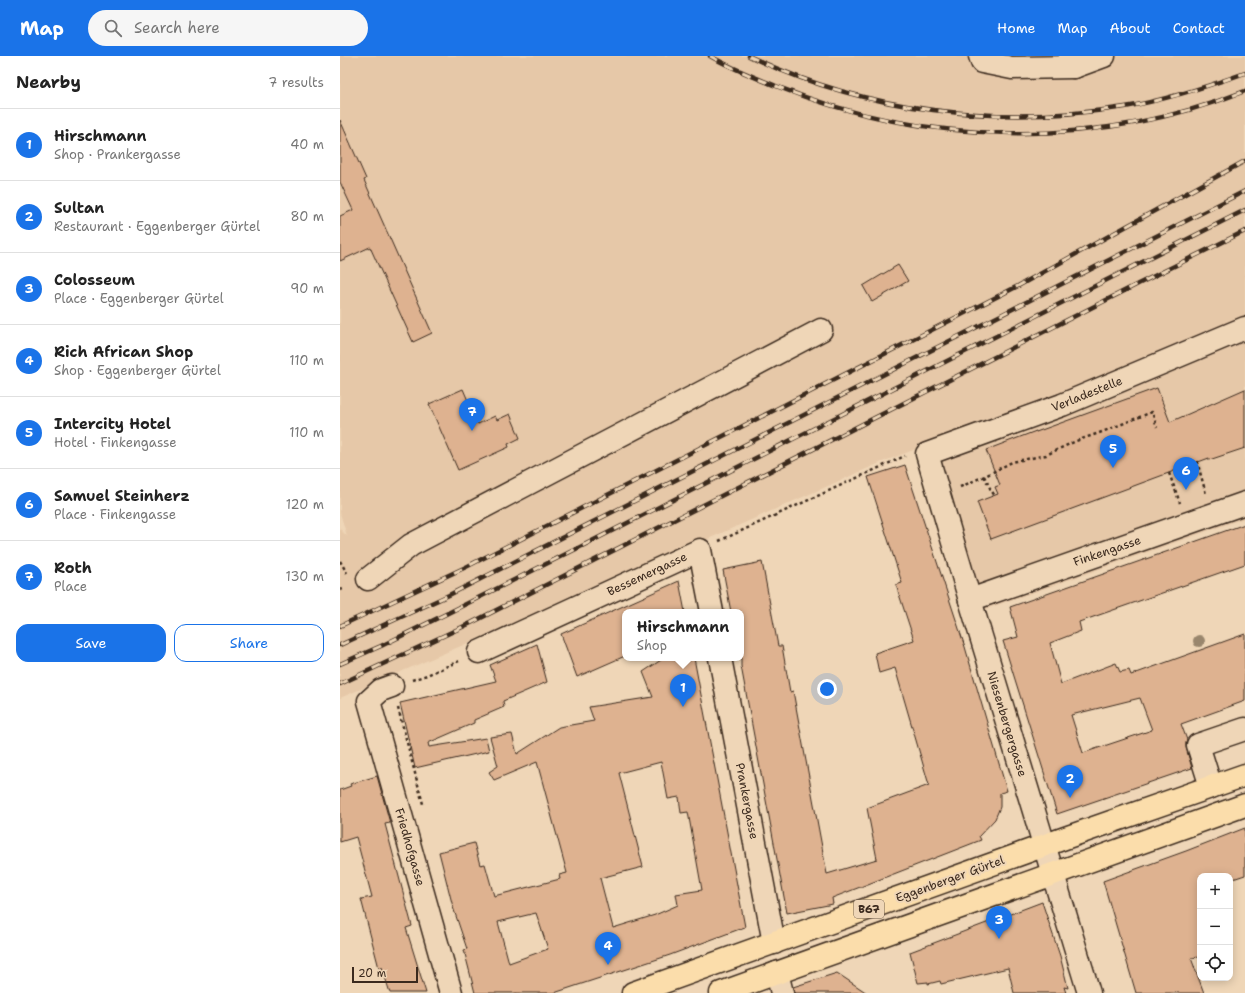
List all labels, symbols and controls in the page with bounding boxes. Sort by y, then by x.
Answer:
search box [88,10,368,46]
text: Map [20,16,64,41]
icon: search [102,17,124,39]
text: Search here [134,18,220,38]
text: Home [997,19,1036,37]
text: Map [1058,19,1088,37]
text: About [1110,19,1151,37]
text: Contact [1173,19,1225,37]
text: Nearby [16,71,81,93]
text: 7 results [268,74,324,91]
text: Hirschmann [54,126,147,146]
text: 1 [26,136,32,153]
text: 40 m [290,136,324,153]
text: Shop · Prankergasse [54,146,181,163]
text: Sultan [54,198,104,218]
text: 2 [24,208,34,225]
text: 80 m [290,208,324,225]
text: Restaurant · Eggenberger Gürtel [54,218,260,235]
text: Colosseum [54,270,135,290]
text: 3 [24,280,34,297]
text: 90 m [290,280,324,297]
text: Place · Eggenberger Gürtel [54,290,224,307]
text: Rich African Shop [54,342,193,362]
text: 4 [24,352,34,369]
text: 110 m [289,352,324,369]
text: Shop · Eggenberger Gürtel [54,362,221,379]
street label: Verladestelle [1049,372,1125,416]
pin: 7 [459,398,485,431]
text: Intercity Hotel [54,414,171,434]
text: 5 [25,424,33,441]
text: 110 m [289,424,324,441]
text: Hotel · Finkengasse [54,434,177,451]
pin: 5 [1100,435,1126,468]
pin: 6 [1173,457,1199,490]
text: Samuel Steinherz [54,486,190,506]
text: 6 [24,496,34,513]
text: 120 m [286,496,324,513]
text: Place · Finkengasse [54,506,176,523]
street label: Finkengasse [1071,532,1143,570]
street label: Bessemergasse [604,548,690,600]
text: Roth [54,558,92,578]
text: 7 [24,568,34,585]
text: 130 m [286,568,324,585]
text: Place [54,578,87,595]
popup [622,609,744,661]
text: Hirschmann [637,617,729,637]
button: Save [16,624,166,662]
button: Share [174,624,324,662]
text: Shop [637,637,667,654]
street label: Niesenbergergasse [983,669,1031,779]
pin: 1 [670,674,696,707]
your location [817,679,837,699]
street label: Prankergasse [732,761,762,841]
pin: 2 [1057,765,1083,798]
street label: Friedhofgasse [391,806,429,888]
street label: Eggenberger Gürtel [893,852,1007,906]
map controls [1197,873,1233,981]
button: + [1197,873,1233,909]
road number: B67 [854,900,884,918]
pin: 3 [986,906,1012,939]
button: − [1197,909,1233,945]
pin: 4 [595,932,621,965]
button: locate [1197,945,1233,981]
scale bar [352,965,418,984]
text: 20 m [358,966,386,981]

